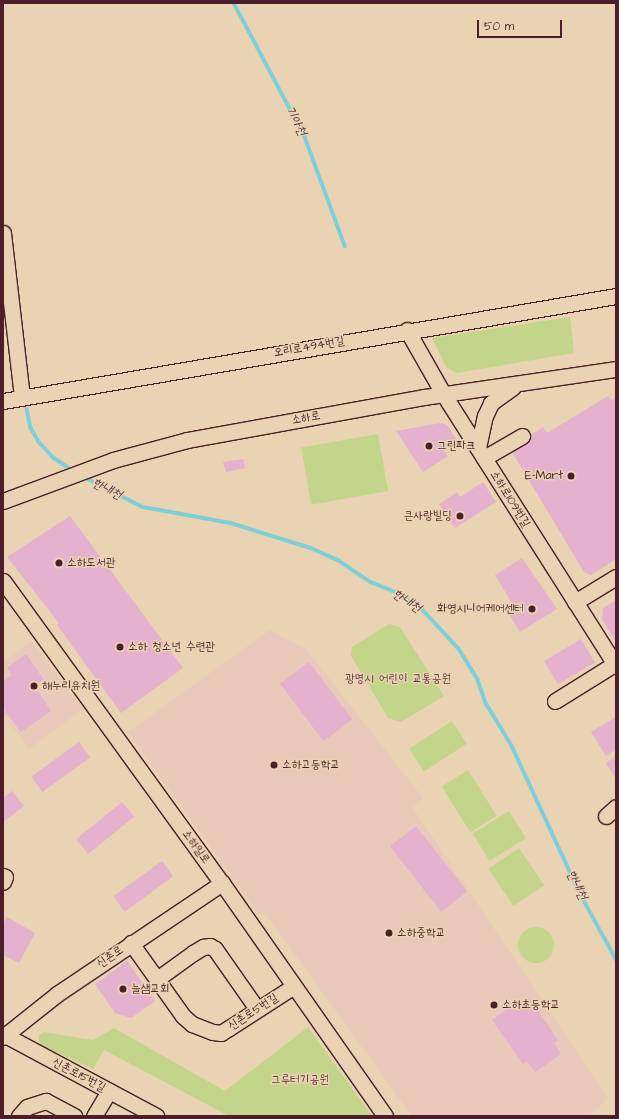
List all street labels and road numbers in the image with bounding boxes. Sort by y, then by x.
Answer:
street label: 오리로494번길 [273,334,345,360]
street label: 소하로 [290,408,322,428]
street label: 소하로109번길 [487,468,533,530]
street label: 소하일로 [179,827,213,867]
street label: 신촌로 [94,943,126,971]
street label: 신촌로5번길 [225,990,281,1034]
street label: 신촌로15번길 [50,1055,108,1095]

